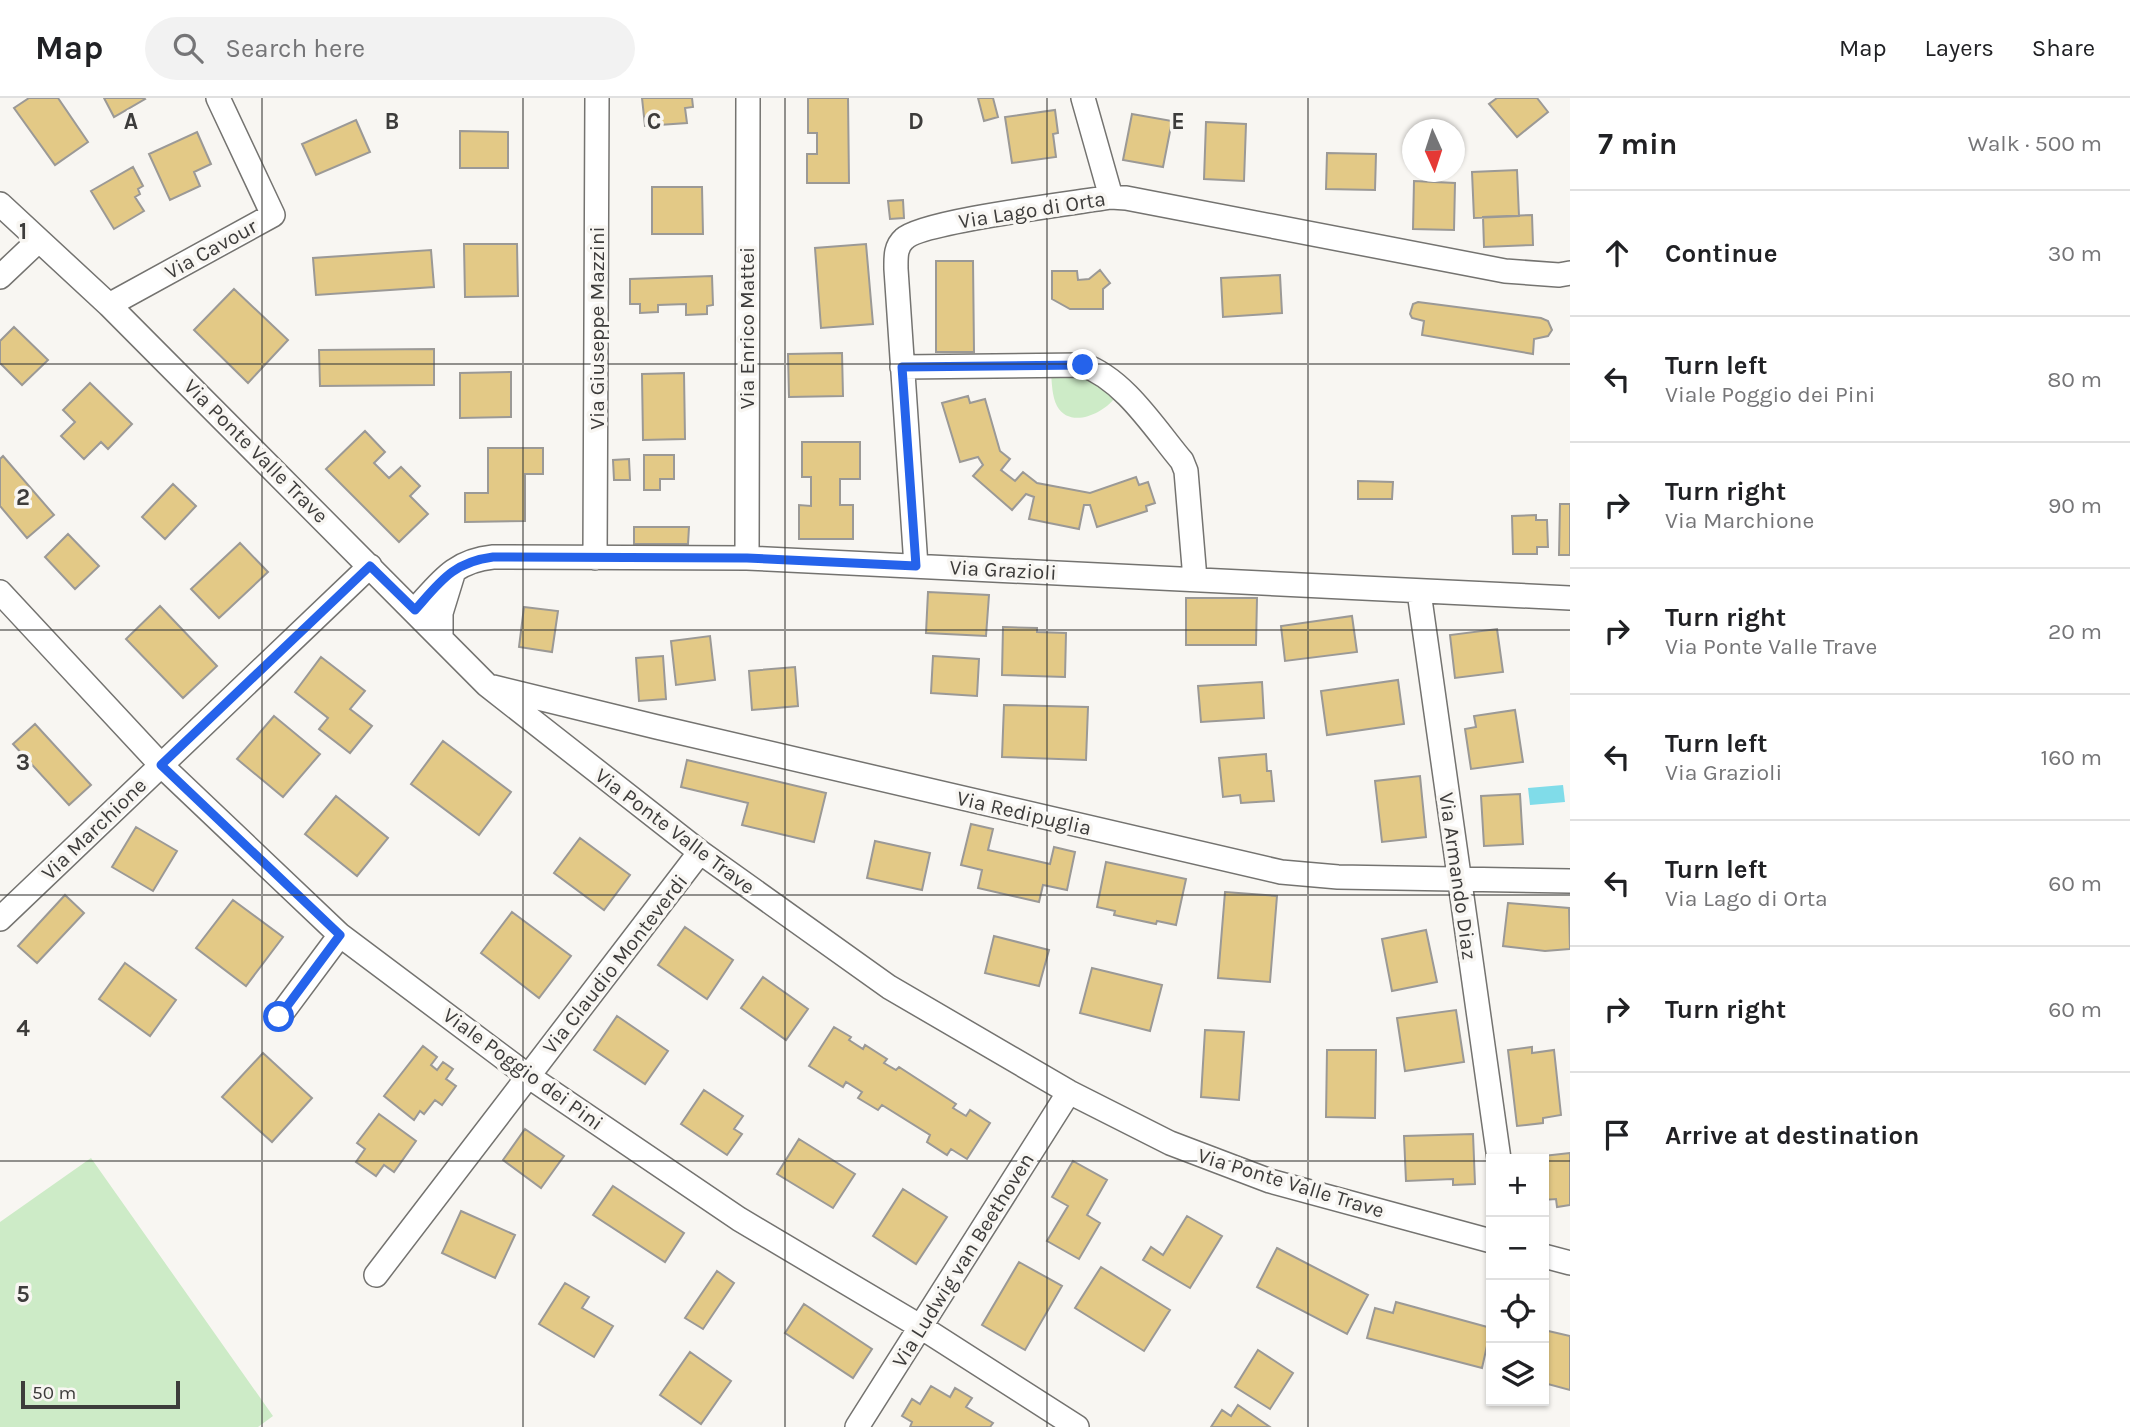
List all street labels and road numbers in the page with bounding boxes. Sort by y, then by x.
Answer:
street label: Via Lago di Orta [957,187,1107,233]
street label: Via Cavour [161,214,262,284]
street label: Via Giuseppe Mazzini [585,226,609,430]
street label: Via Enrico Mattei [735,247,759,409]
street label: Via Ponte Valle Trave [179,374,333,528]
street label: Via Grazioli [949,555,1057,585]
street label: Via Ponte Valle Trave [590,763,760,899]
street label: Via Marchione [37,773,151,885]
street label: Via Redipuglia [954,786,1094,840]
street label: Via Armando Diaz [1434,791,1482,961]
street label: Via Claudio Monteverdi [537,870,693,1058]
street label: Viale Poggio dei Pini [438,1003,608,1135]
street label: Via Ponte Valle Trave [1195,1143,1387,1223]
street label: Via Ludwig van Beethoven [887,1148,1039,1372]

